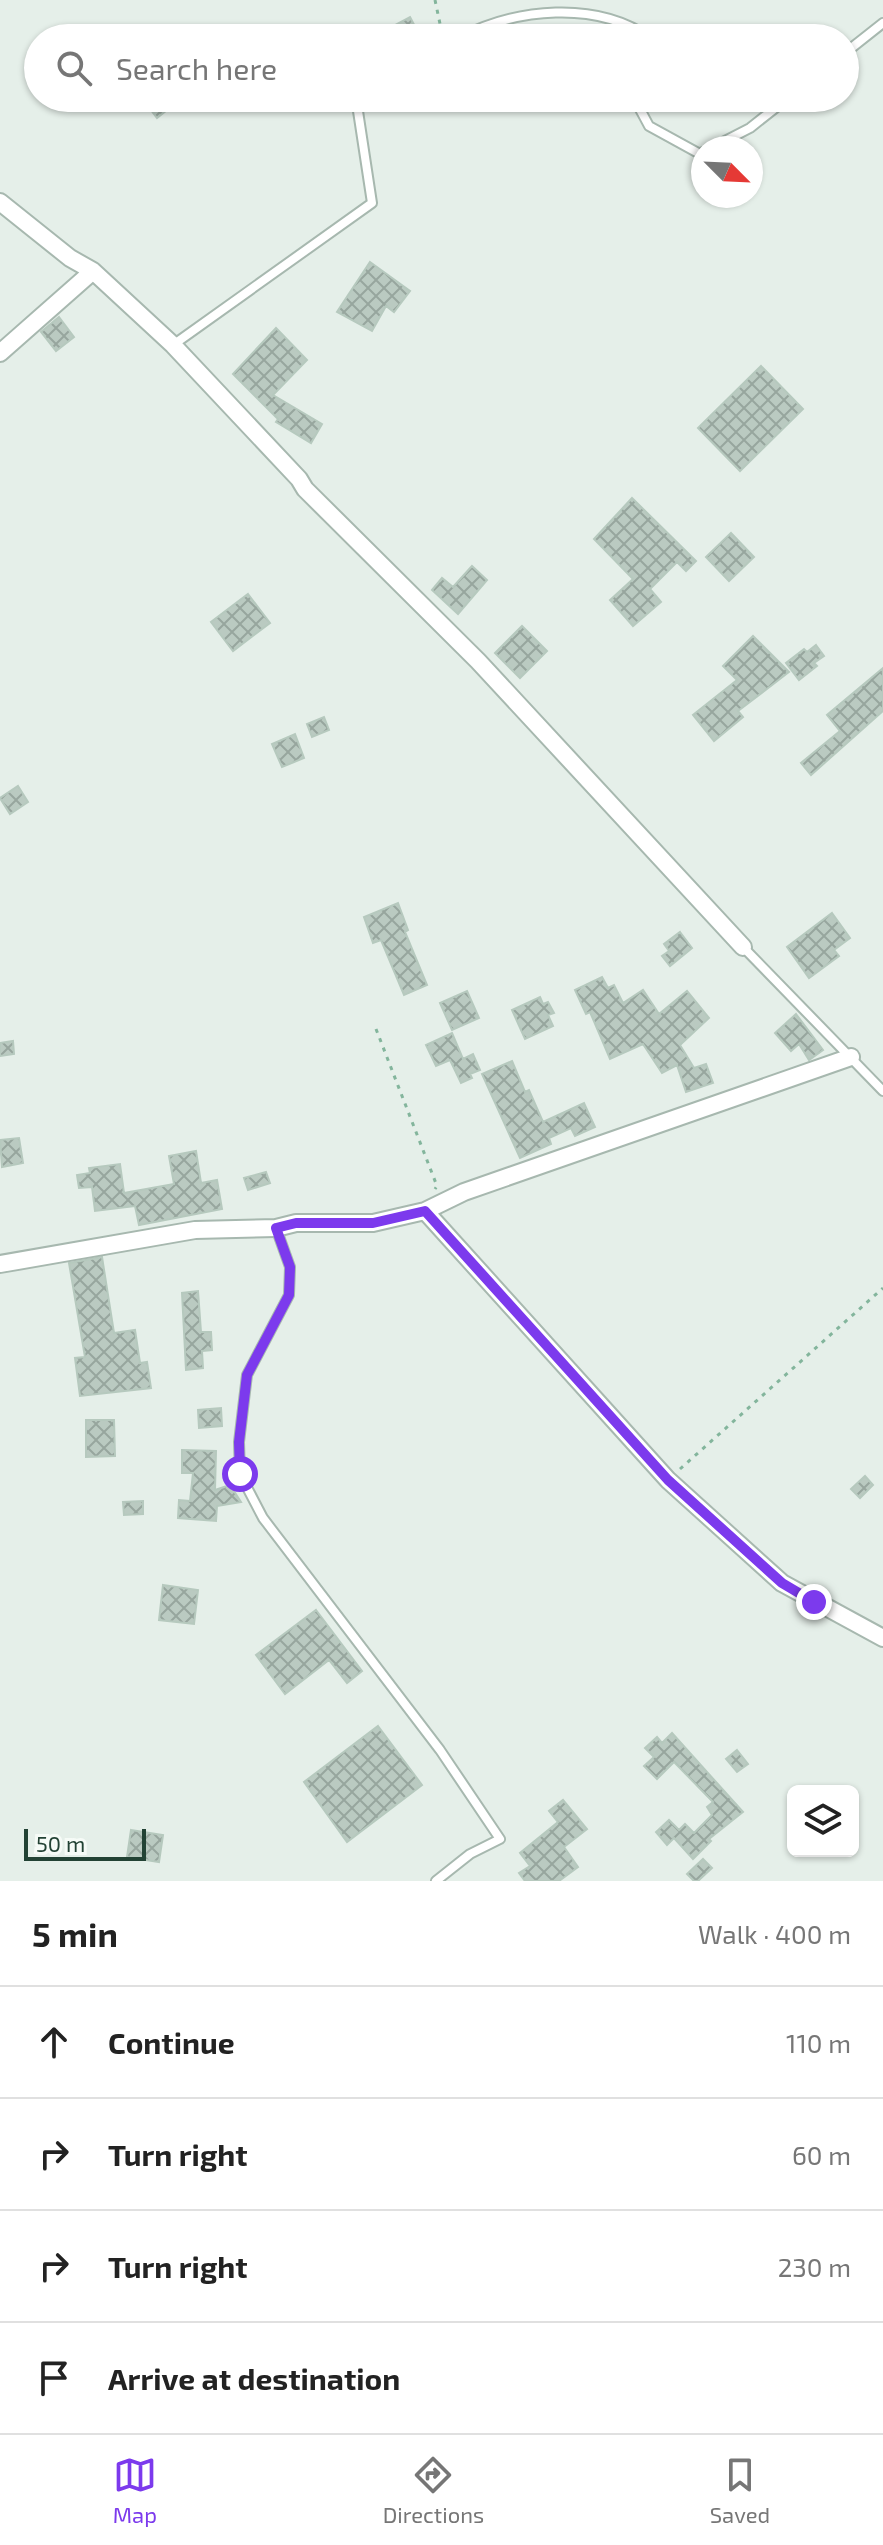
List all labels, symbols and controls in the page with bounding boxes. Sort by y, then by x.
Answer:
search box [24,24,859,112]
icon: search [52,46,96,90]
text: Search here [116,50,277,86]
north arrow [691,136,763,208]
route start [222,1456,258,1492]
route end [796,1584,832,1620]
map controls [787,1785,859,1857]
button: layers [787,1785,859,1857]
scale bar [24,1825,146,1861]
text: 50 m [36,1830,85,1856]
text: 5 min [32,1913,118,1954]
text: Walk · 400 m [698,1918,851,1949]
icon: ahead [32,2020,76,2064]
text: Continue [108,2024,235,2060]
text: 110 m [786,2027,851,2058]
icon: right [32,2132,76,2176]
text: Turn right [108,2136,248,2172]
text: 60 m [792,2139,851,2170]
icon: right [32,2244,76,2288]
text: Turn right [108,2248,248,2284]
text: 230 m [778,2251,851,2282]
icon: arrive [32,2356,76,2400]
text: Arrive at destination [108,2360,400,2396]
tab: Map [113,2453,157,2527]
tab: Directions [383,2453,484,2527]
tab: Saved [710,2453,770,2527]

